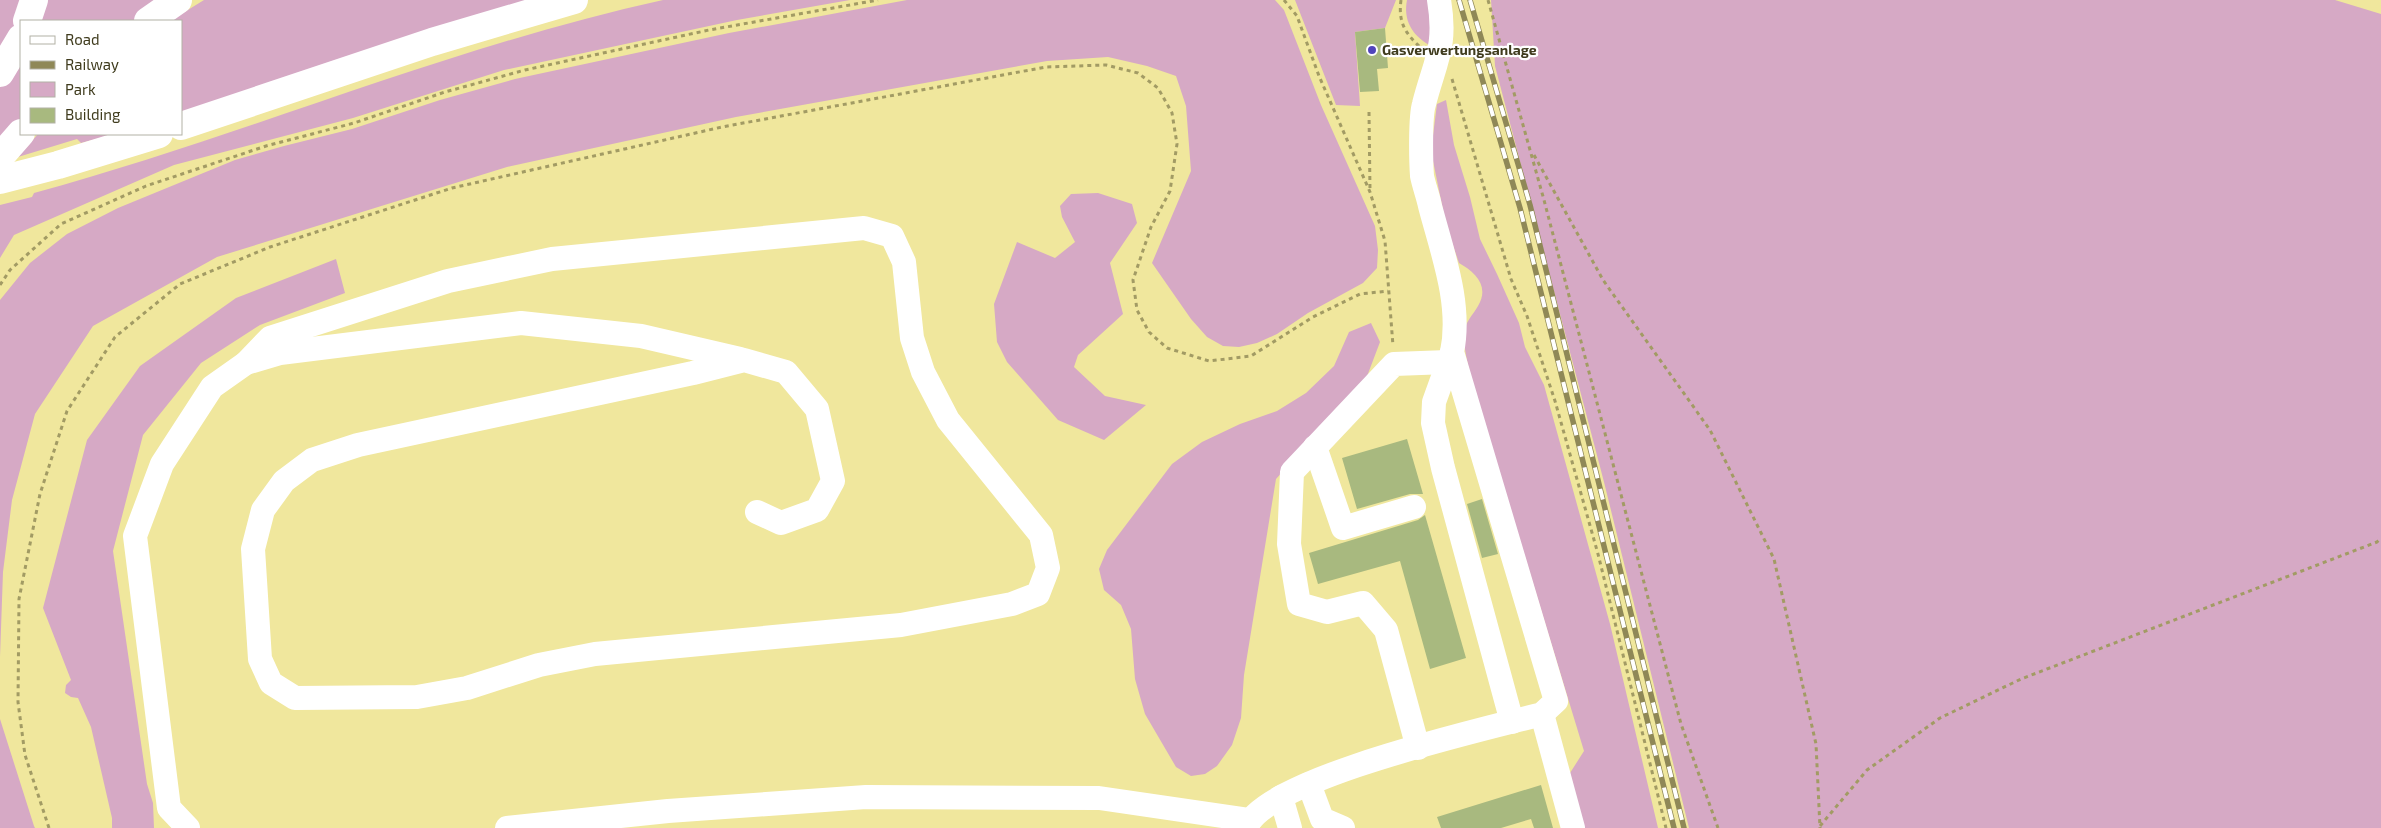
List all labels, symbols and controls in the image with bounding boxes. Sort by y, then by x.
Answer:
legend [20,20,182,135]
text: Road [65,30,100,48]
place label: Gasverwertungsanlage [1382,41,1537,58]
marker: Gasverwertungsanlage [1366,44,1378,56]
text: Railway [65,55,119,73]
text: Park [65,80,96,98]
text: Building [65,105,121,123]

